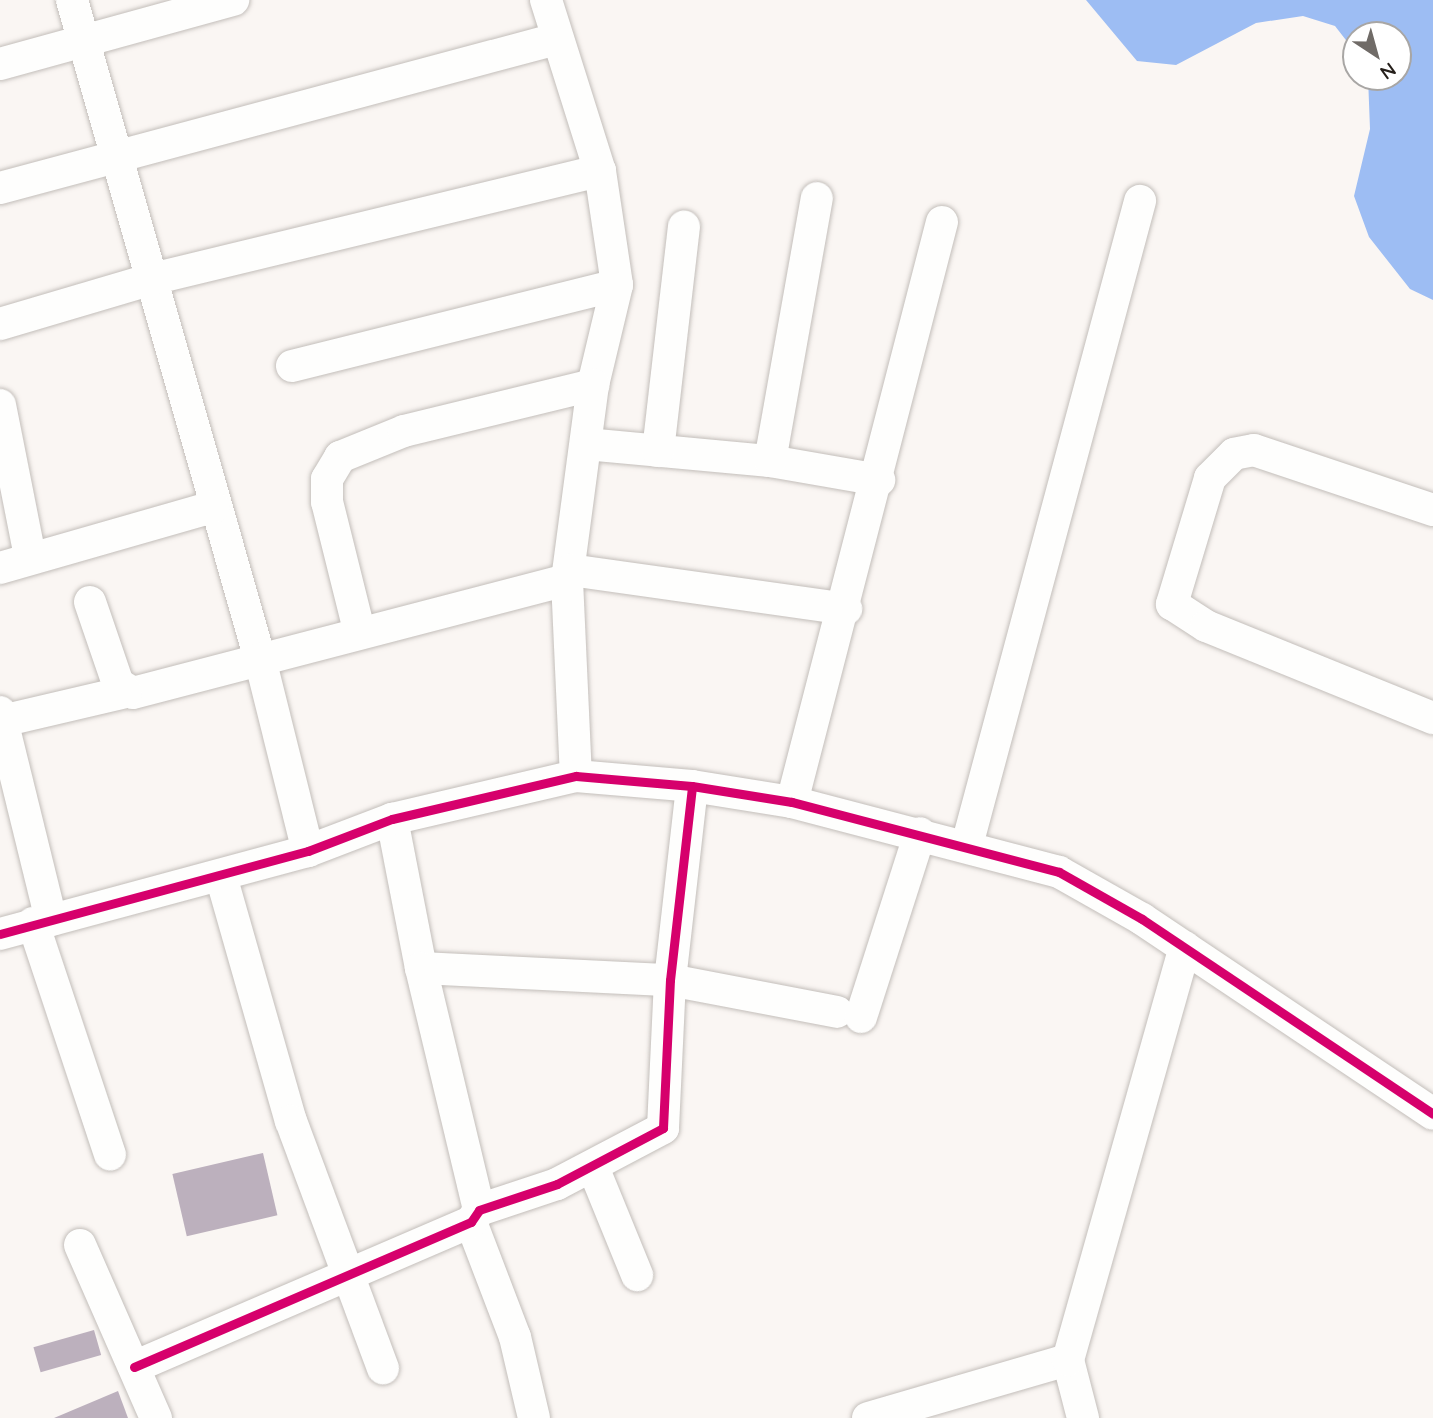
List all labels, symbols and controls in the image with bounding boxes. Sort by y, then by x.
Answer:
north arrow [1342,21,1412,91]
text: N [1375,58,1401,85]

